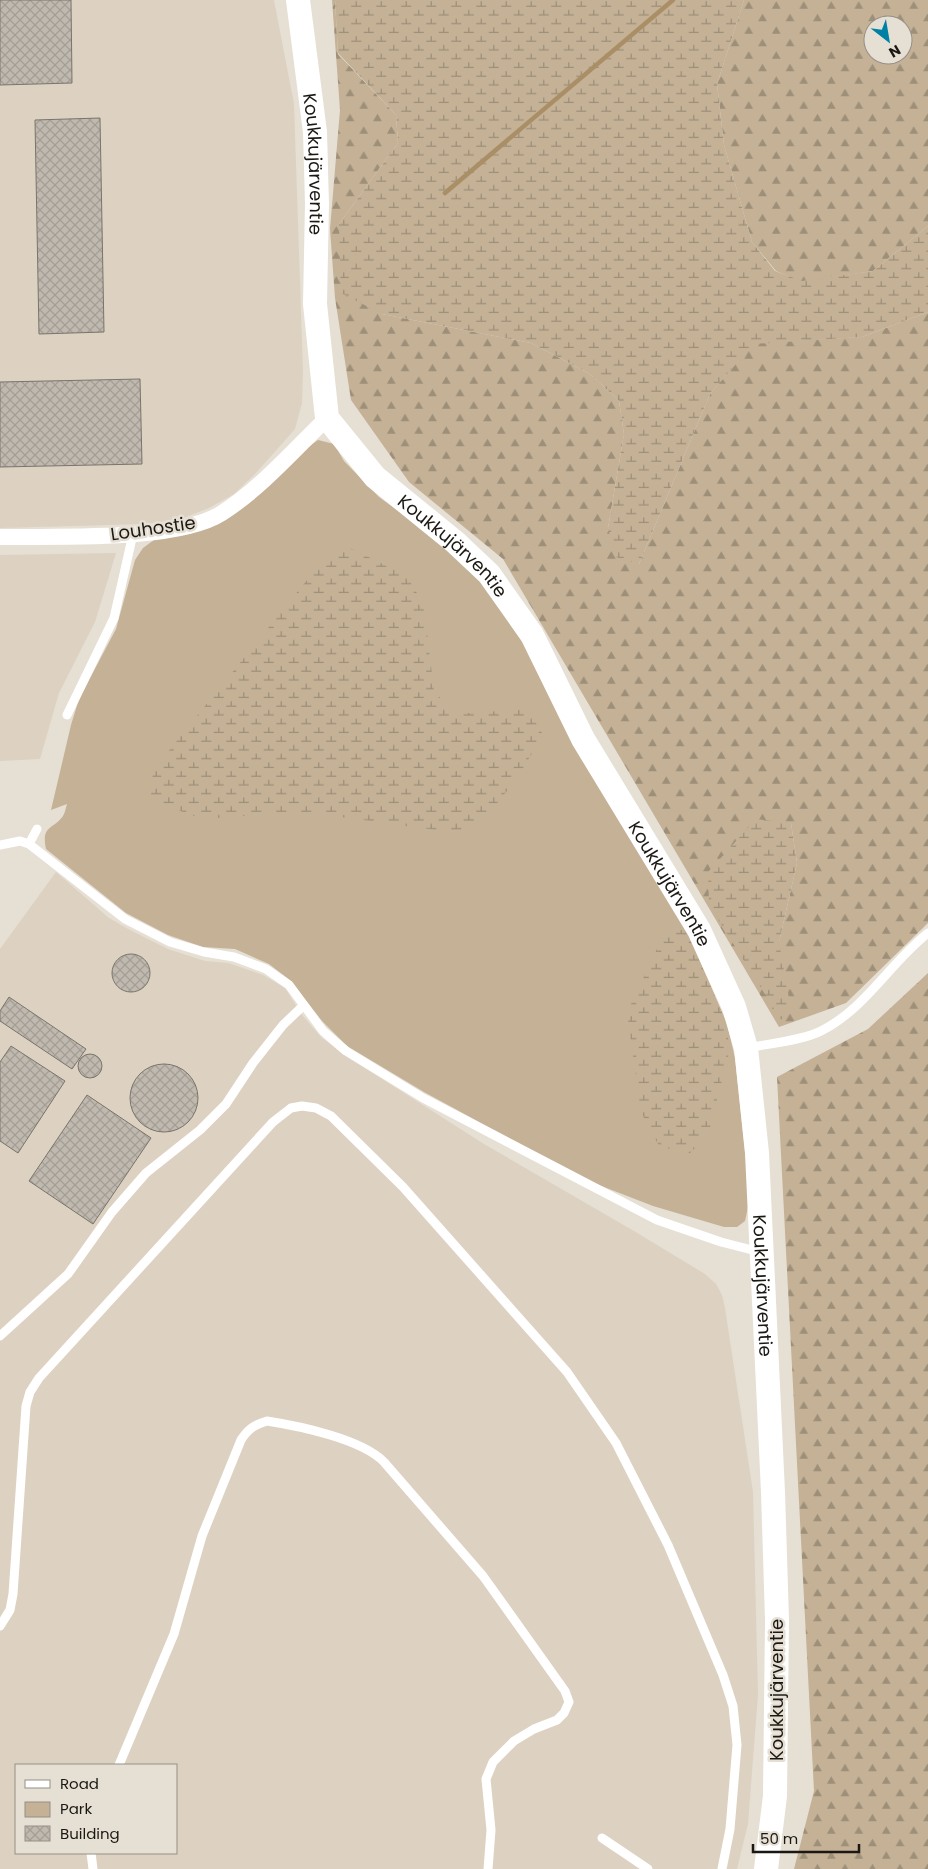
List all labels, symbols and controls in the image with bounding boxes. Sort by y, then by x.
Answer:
north arrow [863,15,913,65]
text: N [885,40,904,62]
street label: Koukkujärventie [298,91,330,235]
street label: Koukkujärventie [393,488,514,602]
street label: Louhostie [109,510,197,546]
street label: Koukkujärventie [623,816,717,950]
street label: Koukkujärventie [747,1214,779,1357]
street label: Koukkujärventie [764,1619,789,1761]
legend [15,1764,178,1854]
text: Road [60,1773,99,1794]
text: Park [60,1798,92,1819]
scale bar [753,1822,859,1854]
text: Building [60,1823,120,1844]
text: 50 m [760,1828,798,1849]

